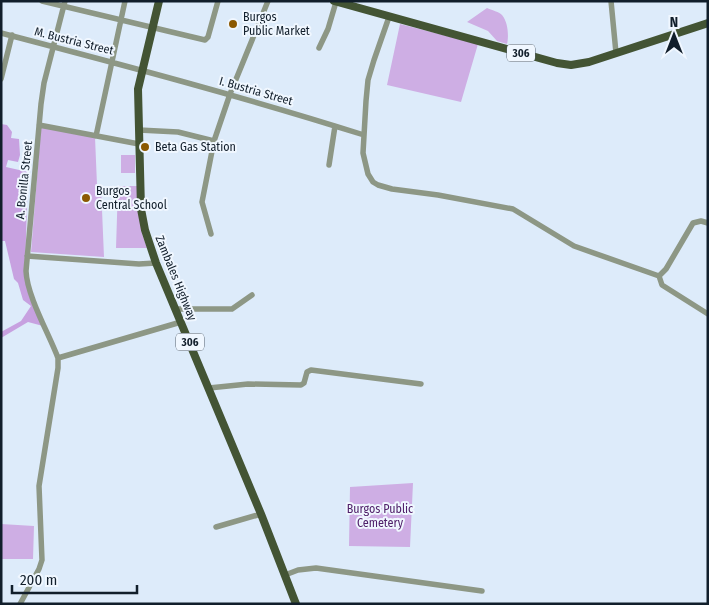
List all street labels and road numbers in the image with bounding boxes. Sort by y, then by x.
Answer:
street label: M. Bustria Street [33,24,115,58]
road number: 306 [507,44,535,62]
street label: I. Bustria Street [218,74,294,108]
street label: A. Bonilla Street [13,140,35,220]
street label: Zambales Highway [153,233,200,323]
road number: 306 [176,334,204,351]

